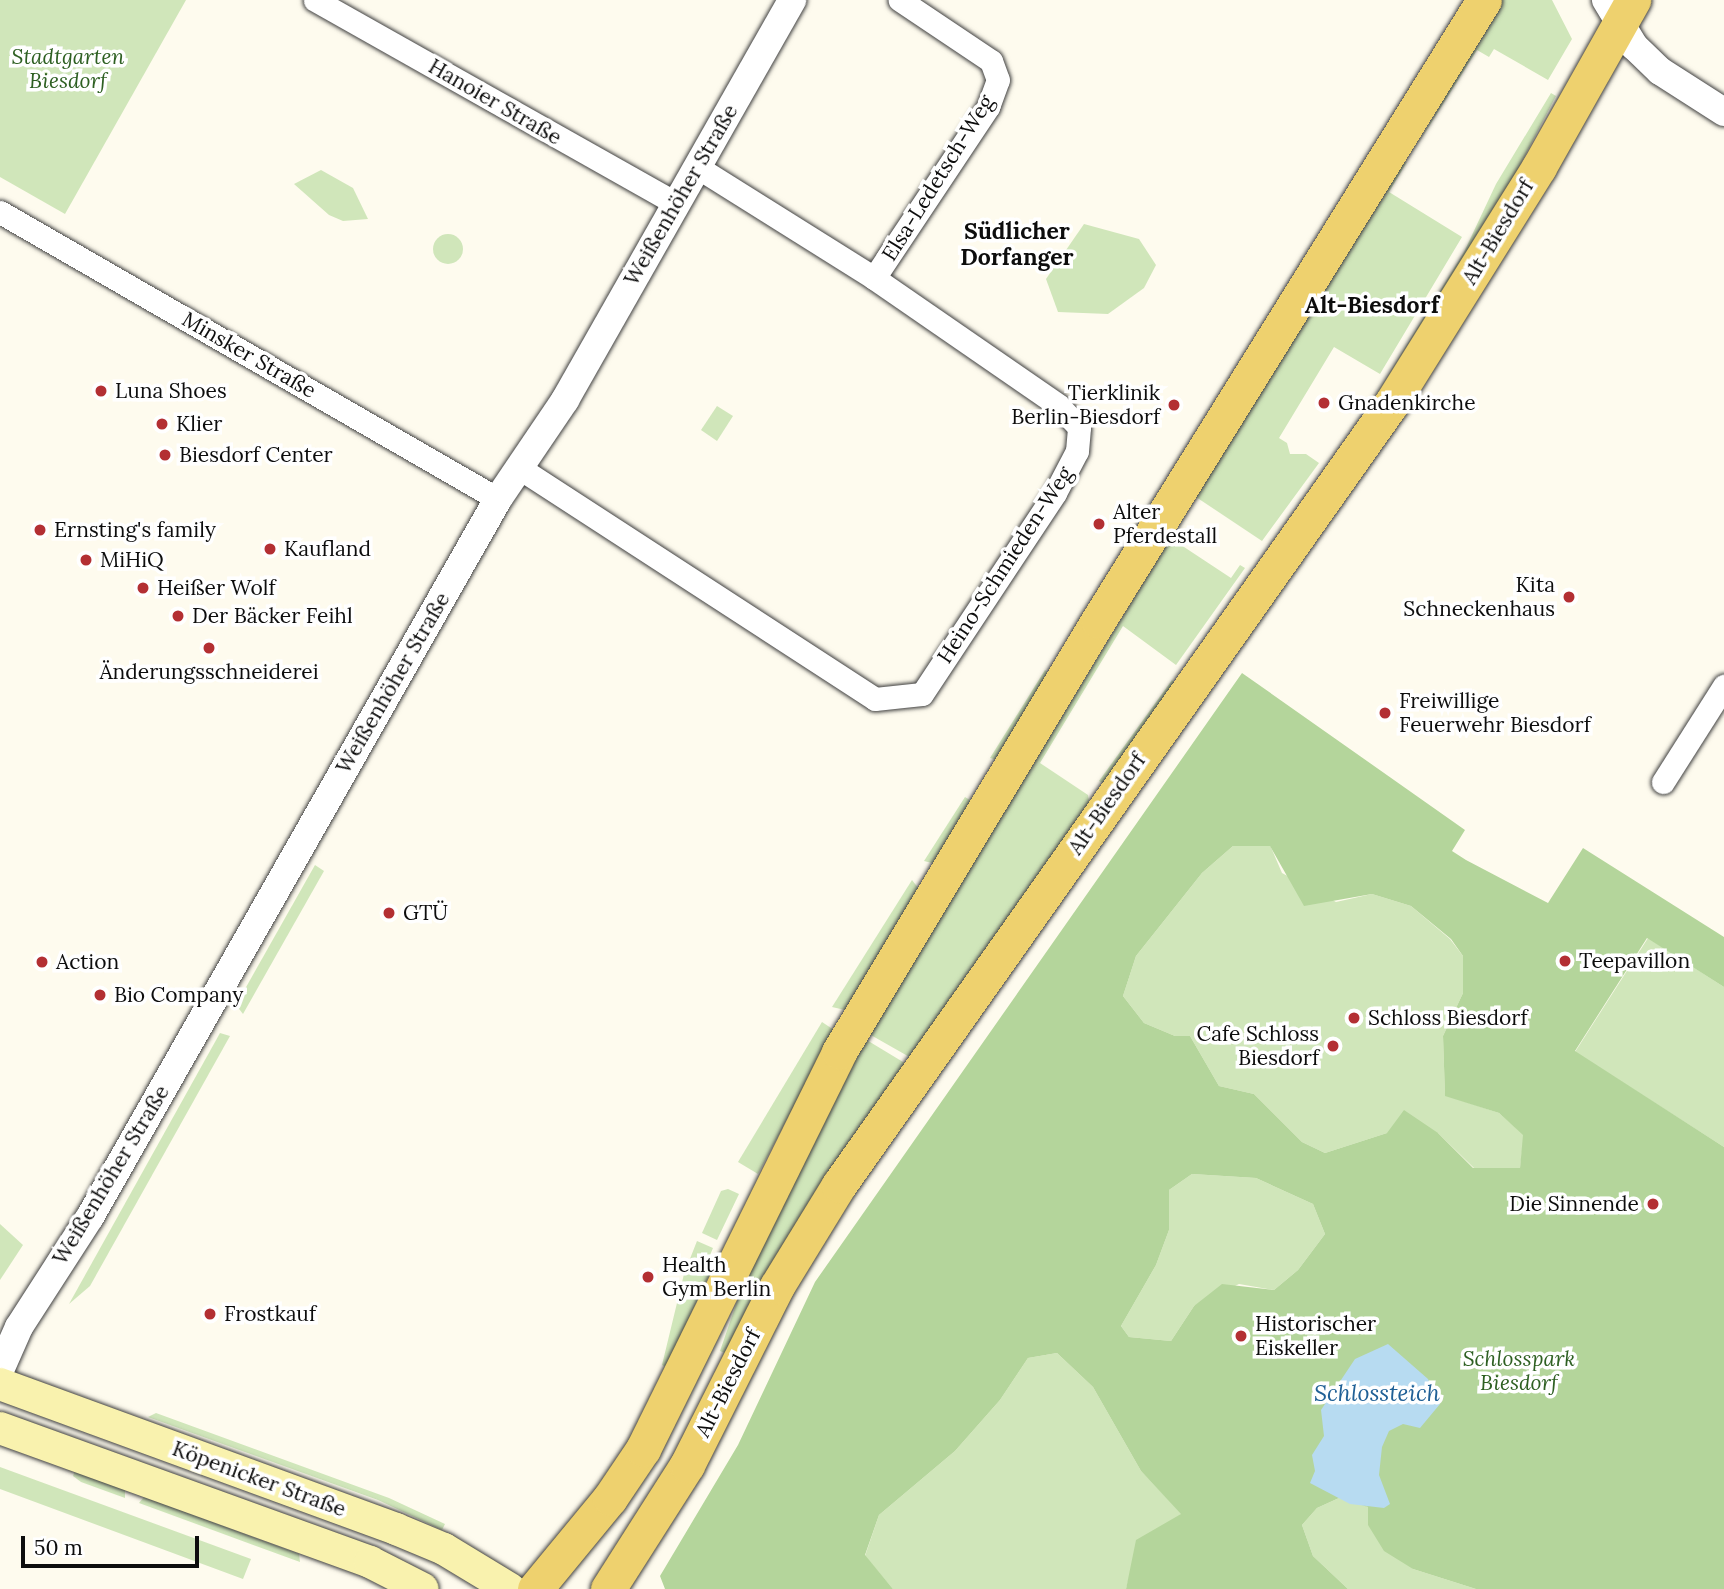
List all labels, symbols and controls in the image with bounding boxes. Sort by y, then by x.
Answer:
park label: Stadtgarten Biesdorf [12,44,124,94]
street label: Hanoier Straße [424,54,566,150]
street label: Elsa-Ledetsch-Weg [877,90,999,266]
street label: Weißenhöher Straße [619,100,743,290]
street label: Alt-Biesdorf [1457,175,1539,289]
district label: Südlicher Dorfanger [960,217,1074,271]
district label: Alt-Biesdorf [1305,291,1439,319]
street label: Minsker Straße [178,307,320,403]
place label: Luna Shoes [115,378,227,404]
place label: Tierklinik Berlin-Biesdorf [1011,380,1160,430]
marker: Luna Shoes [93,383,109,399]
place label: Gnadenkirche [1338,390,1476,416]
marker: Gnadenkirche [1316,395,1332,411]
marker: Tierklinik Berlin-Biesdorf [1166,397,1182,413]
place label: Klier [176,411,222,437]
marker: Klier [154,416,170,432]
place label: Biesdorf Center [179,442,333,468]
marker: Biesdorf Center [157,447,173,463]
street label: Heino-Schmieden-Weg [932,462,1078,668]
place label: Alter Pferdestall [1113,499,1217,549]
marker: Alter Pferdestall [1091,516,1107,532]
place label: Ernsting's family [54,517,216,543]
marker: Ernsting's family [32,522,48,538]
place label: Kaufland [284,536,371,562]
marker: Kaufland [262,541,278,557]
place label: MiHiQ [100,547,164,573]
marker: MiHiQ [78,552,94,568]
place label: Kita Schneckenhaus [1403,572,1555,622]
place label: Heißer Wolf [157,575,276,601]
marker: Heißer Wolf [135,580,151,596]
street label: Weißenhöher Straße [331,588,455,778]
marker: Kita Schneckenhaus [1561,589,1577,605]
place label: Der Bäcker Feihl [192,603,353,629]
marker: Der Bäcker Feihl [170,608,186,624]
marker: Änderungsschneiderei [201,640,217,656]
place label: Änderungsschneiderei [99,659,319,685]
place label: Freiwillige Feuerwehr Biesdorf [1399,688,1591,738]
marker: Freiwillige Feuerwehr Biesdorf [1377,705,1393,721]
street label: Alt-Biesdorf [1063,749,1151,859]
place label: GTÜ [403,900,448,926]
marker: GTÜ [381,905,397,921]
place label: Teepavillon [1579,948,1690,974]
place label: Action [56,949,119,975]
marker: Teepavillon [1557,953,1573,969]
marker: Action [34,954,50,970]
place label: Bio Company [114,982,243,1008]
marker: Bio Company [92,987,108,1003]
place label: Schloss Biesdorf [1368,1005,1528,1031]
marker: Schloss Biesdorf [1346,1010,1362,1026]
place label: Cafe Schloss Biesdorf [1196,1021,1319,1071]
marker: Cafe Schloss Biesdorf [1325,1038,1341,1054]
street label: Weißenhöher Straße [47,1081,175,1269]
place label: Die Sinnende [1509,1191,1639,1217]
marker: Die Sinnende [1645,1196,1661,1212]
place label: Health Gym Berlin [662,1252,771,1302]
marker: Health Gym Berlin [640,1269,656,1285]
place label: Frostkauf [224,1301,316,1327]
marker: Frostkauf [202,1306,218,1322]
place label: Historischer Eiskeller [1255,1311,1376,1361]
street label: Alt-Biesdorf [690,1325,766,1441]
marker: Historischer Eiskeller [1233,1328,1249,1344]
park label: Schlosspark Biesdorf [1463,1346,1575,1396]
water label: Schlossteich [1314,1379,1440,1407]
street label: Köpenicker Straße [169,1436,349,1522]
scale bar [24,1522,203,1566]
text: 50 m [34,1534,83,1561]

